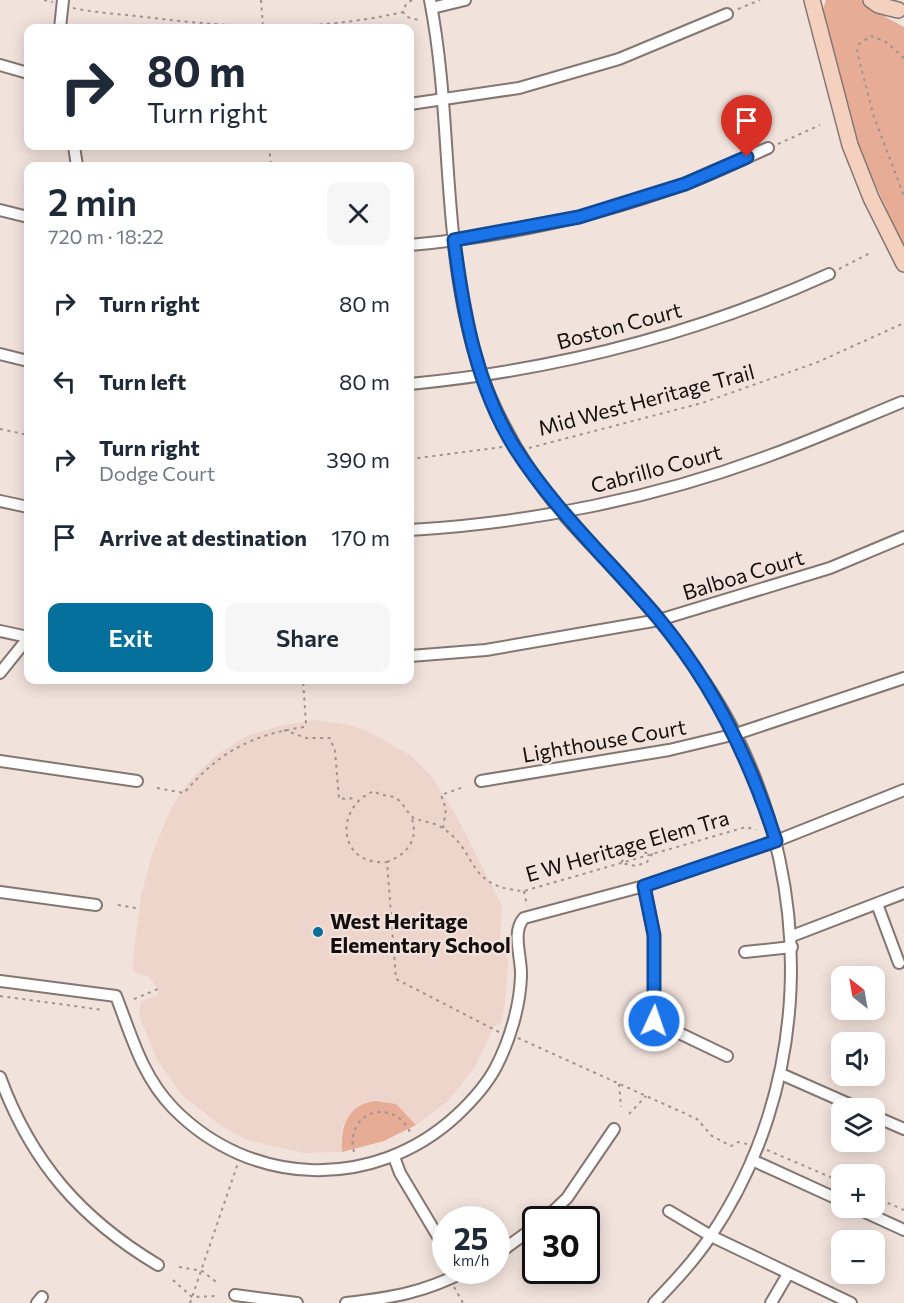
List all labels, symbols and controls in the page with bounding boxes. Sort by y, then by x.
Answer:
text: 80 m [147,44,246,96]
icon: right [48,48,126,126]
pin [721,95,772,157]
text: Turn right [147,96,267,129]
icon: arrive [730,104,763,137]
text: 2 min [48,179,137,223]
button: close [327,182,390,245]
text: 720 m · 18:22 [48,224,164,248]
icon: right [48,287,81,320]
text: Turn right [99,290,200,317]
text: 80 m [339,290,390,317]
street label: Boston Court [554,296,684,354]
street label: Mid West Heritage Trail [535,358,757,440]
icon: left [48,365,81,398]
text: Turn left [99,368,186,395]
text: 80 m [339,368,390,395]
text: Turn right [99,434,200,461]
street label: Cabrillo Court [588,439,724,497]
icon: right [48,443,81,476]
text: 390 m [326,446,390,473]
text: Dodge Court [99,461,215,485]
icon: arrive [48,521,81,554]
text: Arrive at destination [99,524,307,551]
text: 170 m [331,524,390,551]
street label: Balboa Court [679,544,807,604]
button: Exit [48,603,213,672]
button: Share [225,603,390,672]
street label: Lighthouse Court [520,713,688,767]
street label: E W Heritage Elem Tra [522,804,732,886]
place label: West Heritage Elementary School [330,908,511,957]
marker: West Heritage Elementary School [311,925,325,939]
north arrow [831,966,885,1020]
map controls [831,966,885,1284]
position arrow [622,989,686,1053]
button: sound [831,1032,885,1086]
button: layers [831,1098,885,1152]
button: + [831,1164,885,1218]
speed limit sign: 30 [522,1206,600,1284]
text: 25 [454,1219,488,1256]
button: − [831,1230,885,1284]
text: km/h [453,1251,489,1269]

